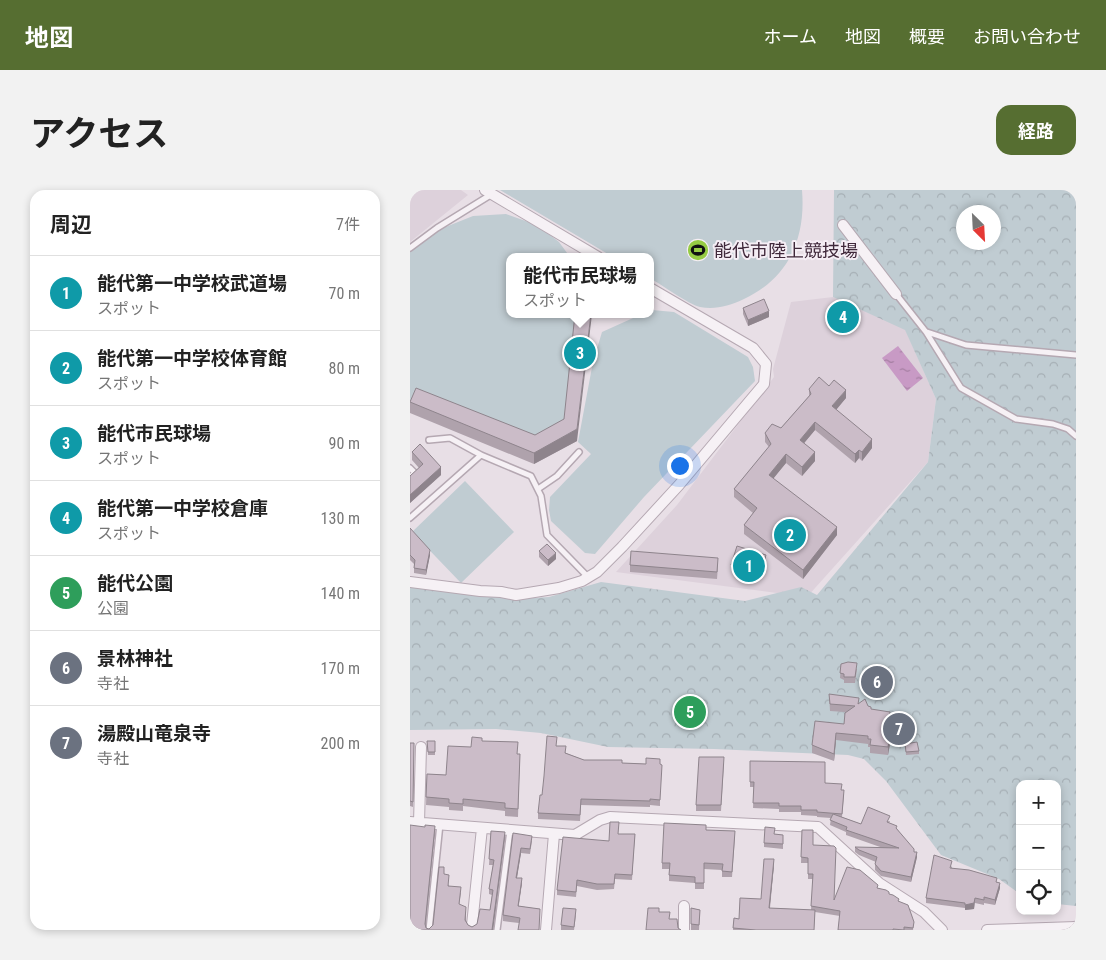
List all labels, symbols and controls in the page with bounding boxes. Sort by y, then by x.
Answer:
text: 地図 [25,24,73,52]
text: ホーム [764,26,817,47]
text: 地図 [845,26,881,47]
text: 概要 [909,26,945,47]
text: お問い合わせ [973,26,1081,47]
button: 経路 [996,105,1076,155]
text: アクセス [30,114,168,155]
north arrow [956,205,1001,250]
text: 周辺 [50,213,92,237]
text: 7件 [336,215,360,234]
sports icon: 能代市陸上競技場 [686,238,710,262]
place label: 能代市陸上競技場 [714,240,858,261]
popup [506,253,654,318]
text: 能代市民球場 [523,264,637,287]
text: 能代第一中学校武道場 [97,272,287,295]
text: 1 [62,284,70,303]
text: 70 m [328,284,360,303]
text: スポット [523,291,587,310]
pin: 4 [827,298,859,336]
text: スポット [97,299,161,318]
pin: 3 [564,334,596,372]
text: 能代第一中学校体育館 [97,347,287,370]
text: 2 [62,359,70,378]
text: 80 m [328,359,360,378]
text: スポット [97,374,161,393]
text: 能代市民球場 [97,422,211,445]
text: 3 [62,434,70,453]
text: 90 m [328,434,360,453]
text: スポット [97,449,161,468]
your location [667,453,693,479]
text: 能代第一中学校倉庫 [97,497,268,520]
text: 4 [62,509,70,528]
text: 130 m [321,509,360,528]
pin: 2 [774,516,806,554]
text: スポット [97,524,161,543]
pin: 1 [733,547,765,585]
text: 能代公園 [97,572,173,595]
text: 5 [62,584,70,603]
text: 140 m [321,584,360,603]
text: 公園 [97,599,129,618]
text: 景林神社 [97,647,173,670]
text: 6 [62,659,70,678]
text: 170 m [321,659,360,678]
pin: 6 [861,663,893,701]
text: 寺社 [97,674,129,693]
pin: 5 [674,693,706,731]
pin: 7 [883,710,915,748]
text: 湯殿山竜泉寺 [97,722,211,745]
text: 7 [62,734,70,753]
text: 200 m [321,734,360,753]
text: 寺社 [97,749,129,768]
map controls [1016,780,1061,915]
button: + [1016,780,1061,825]
button: − [1016,825,1061,870]
button: locate [1016,870,1061,915]

